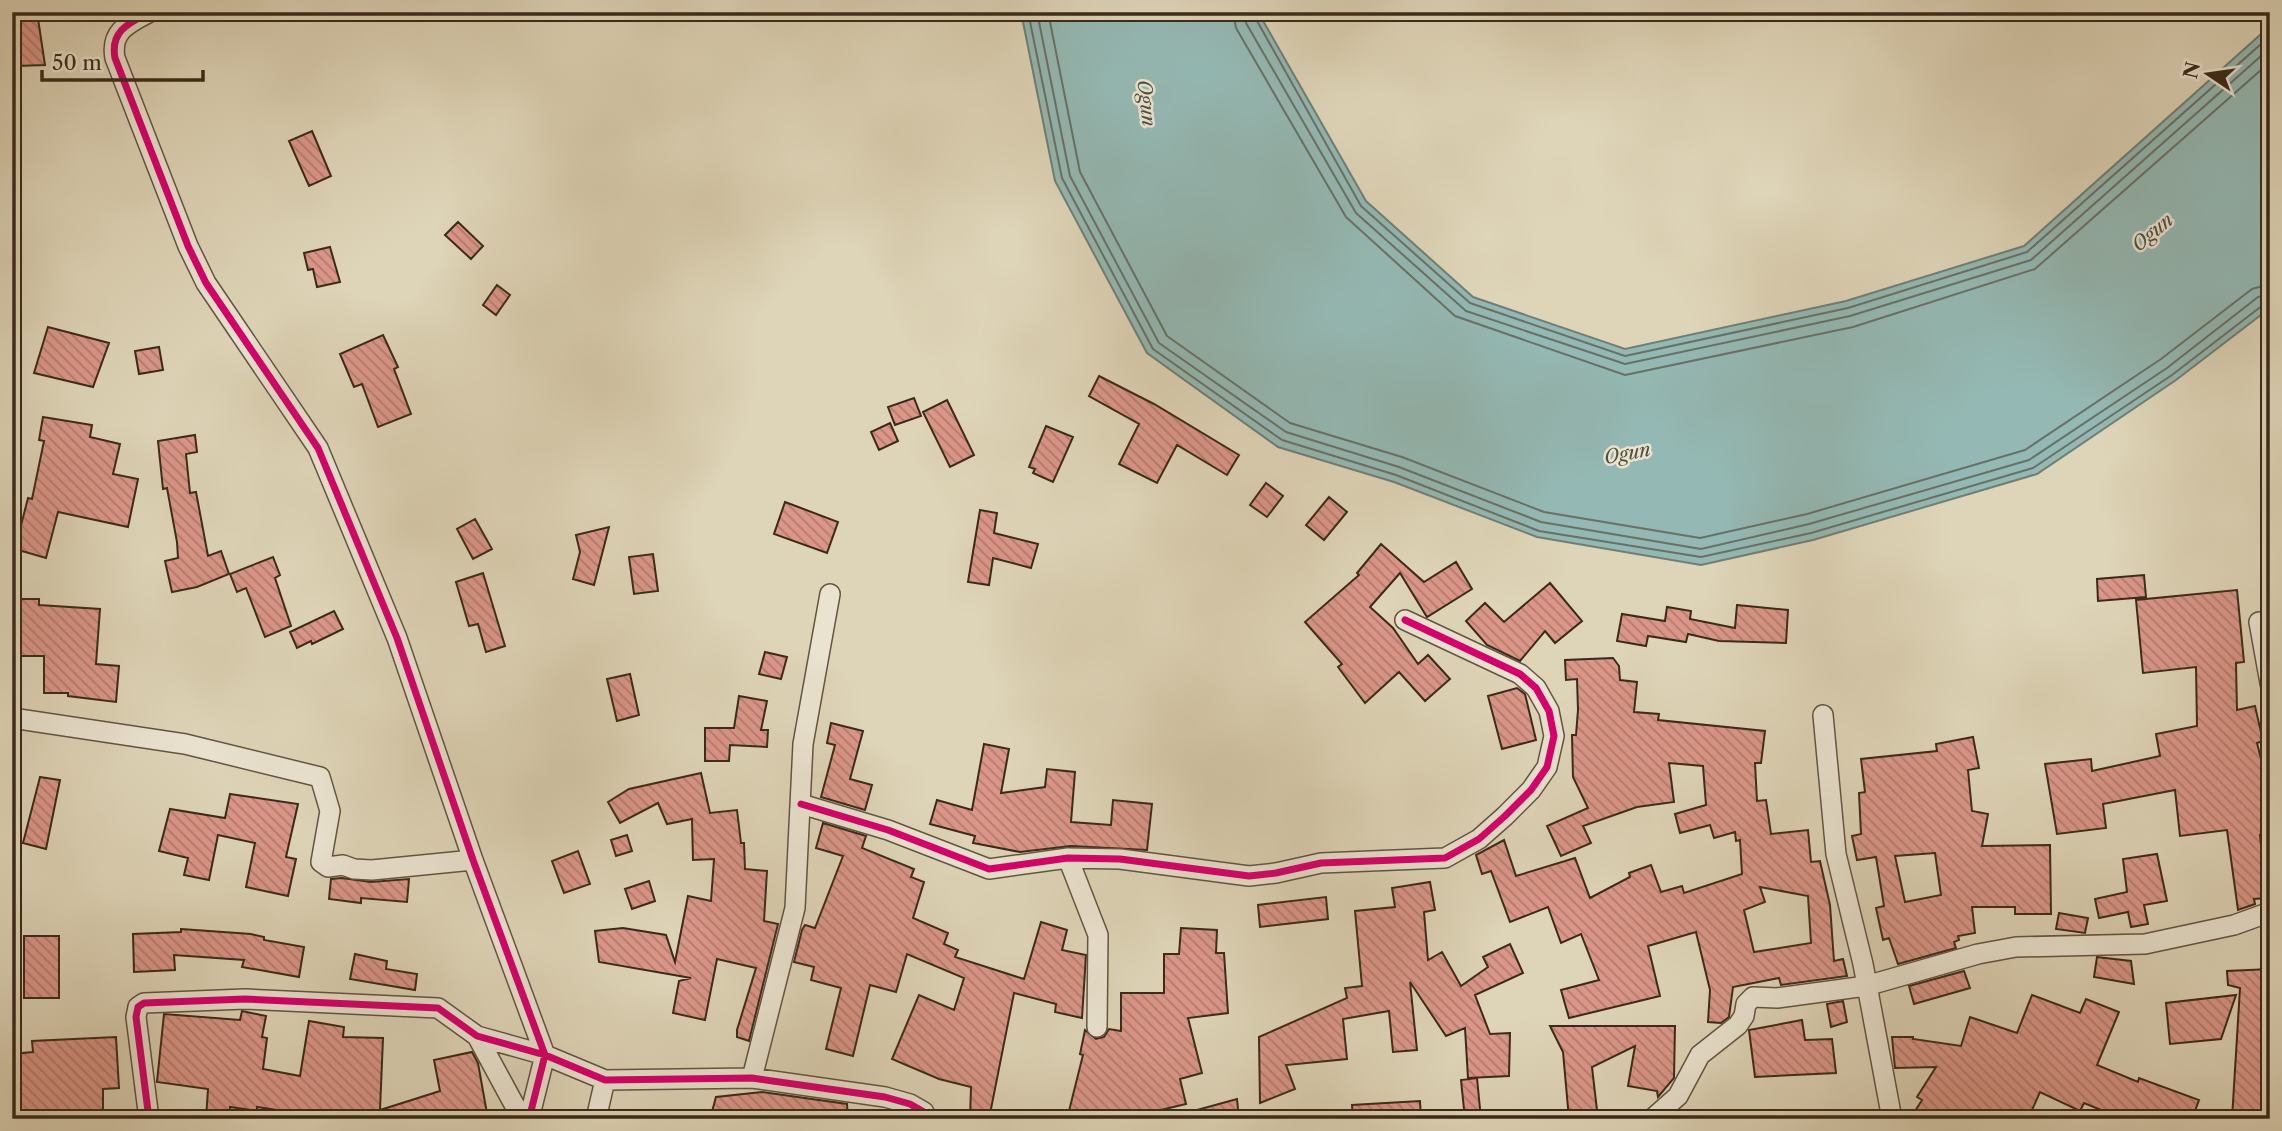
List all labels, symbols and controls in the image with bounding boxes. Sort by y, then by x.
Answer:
scale bar [42,38,203,82]
north arrow [2174,38,2244,108]
text: 50 m [52,50,102,75]
text: N [2179,60,2205,81]
water label: Ogun [1132,78,1161,128]
water label: Ogun [2127,208,2178,256]
water label: Ogun [1602,438,1652,469]

